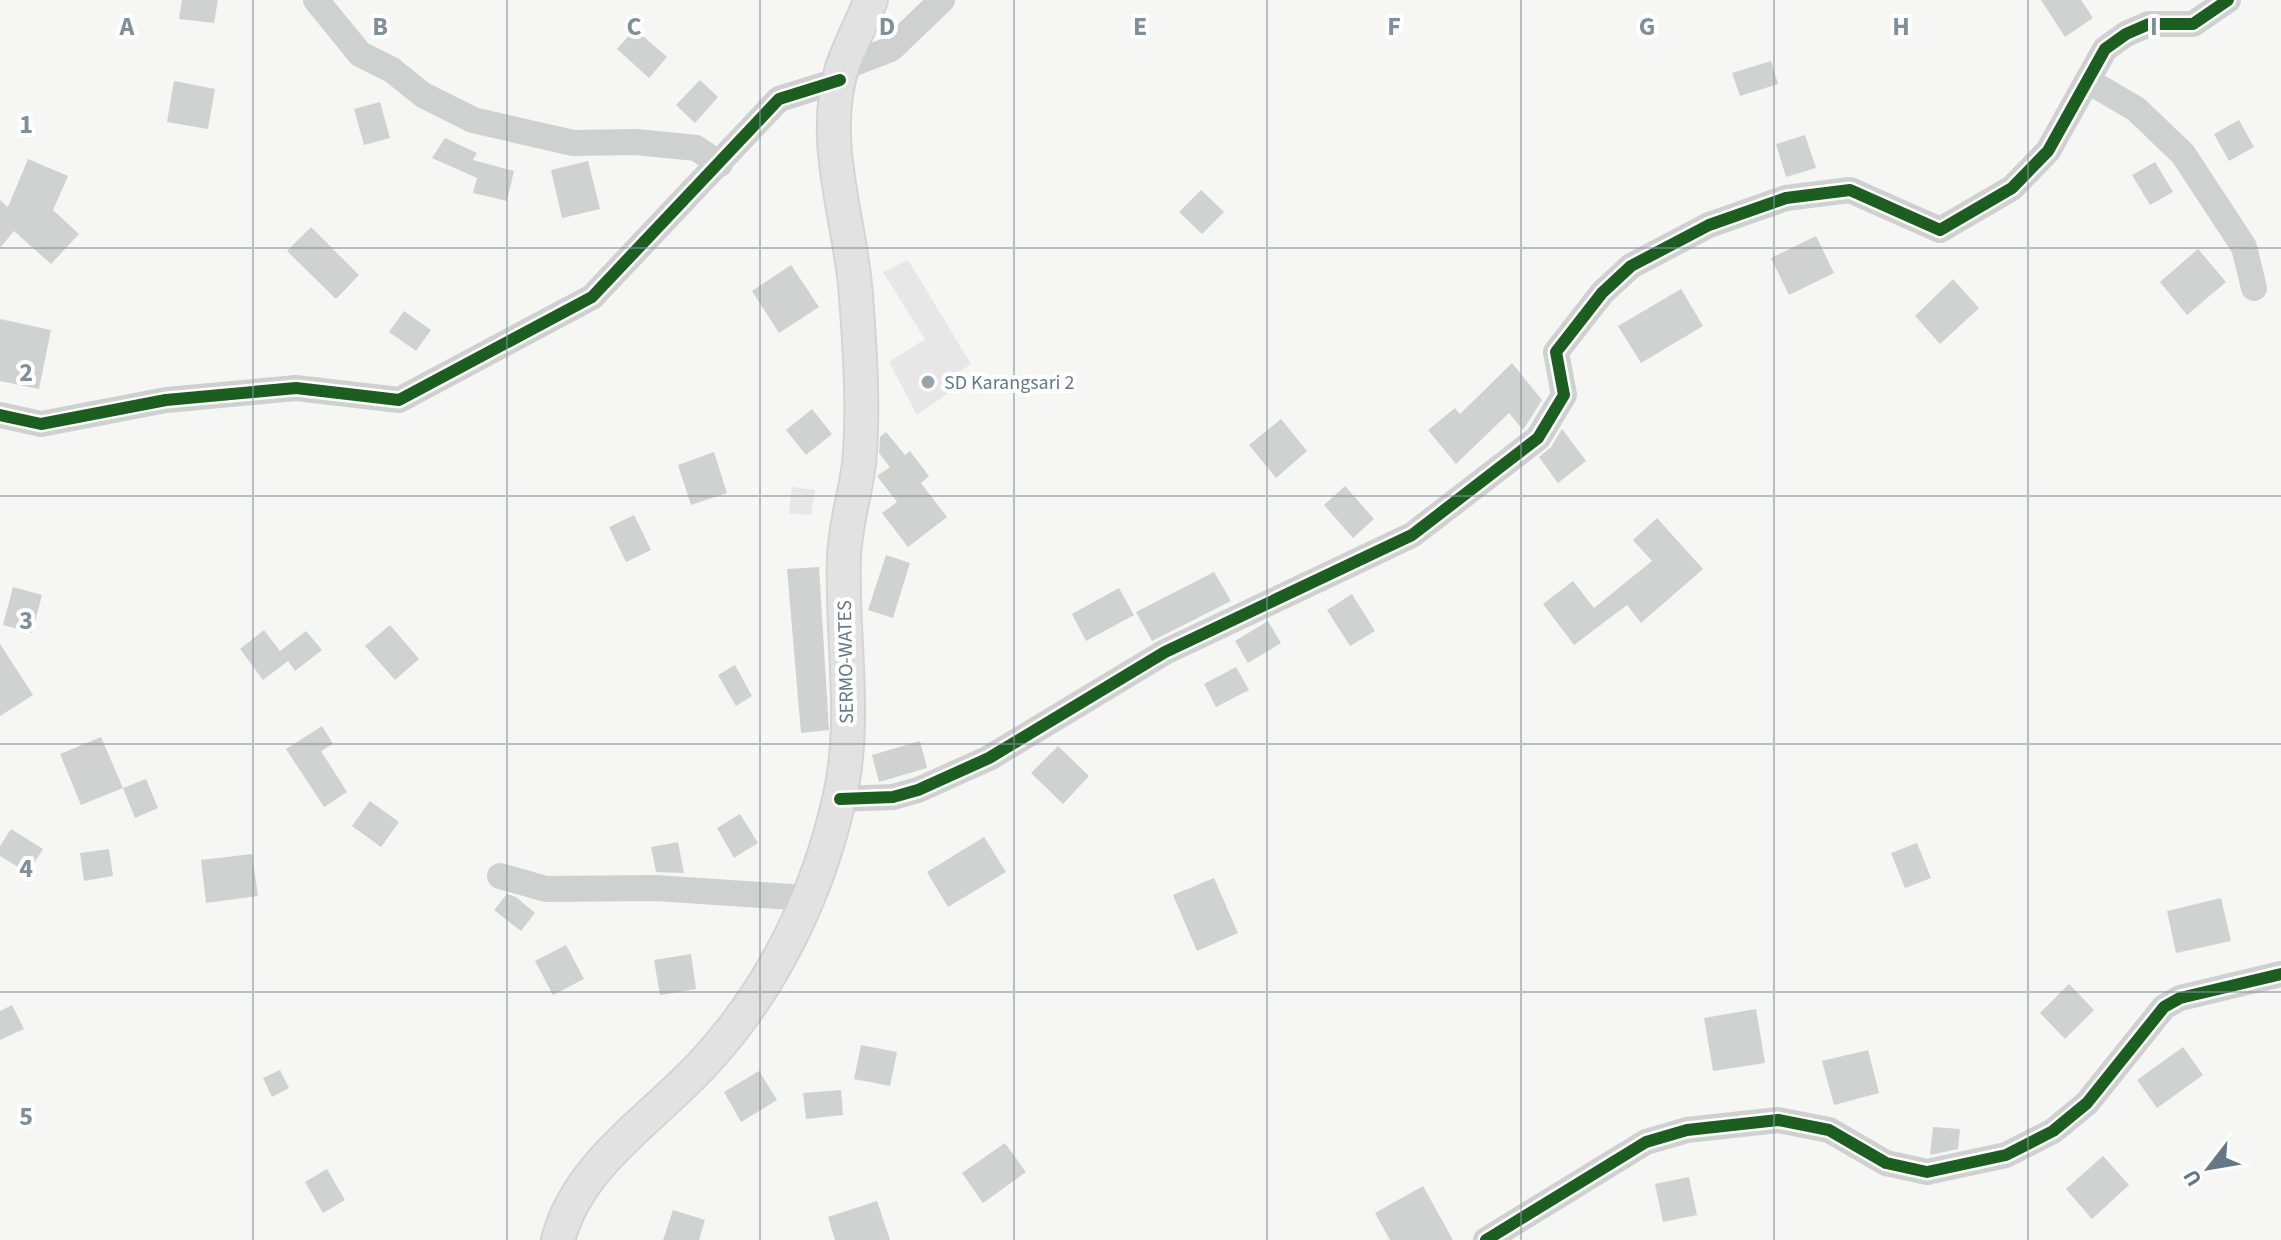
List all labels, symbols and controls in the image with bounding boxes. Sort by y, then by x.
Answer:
text: A [119,8,136,45]
text: B [372,8,388,45]
text: C [626,8,642,45]
text: D [879,8,895,45]
text: E [1133,8,1147,45]
text: F [1387,8,1401,45]
text: G [1639,8,1655,45]
text: H [1892,8,1910,45]
text: I [2150,8,2158,45]
text: 1 [19,106,33,143]
text: 2 [19,354,33,391]
place label: SD Karangsari 2 [944,369,1075,397]
marker: SD Karangsari 2 [919,373,937,391]
street label: SERMO-WATES [831,600,861,724]
text: 3 [19,602,33,639]
text: 4 [19,850,33,887]
text: 5 [19,1098,33,1135]
north arrow [2169,1128,2249,1208]
text: U [2175,1163,2210,1192]

